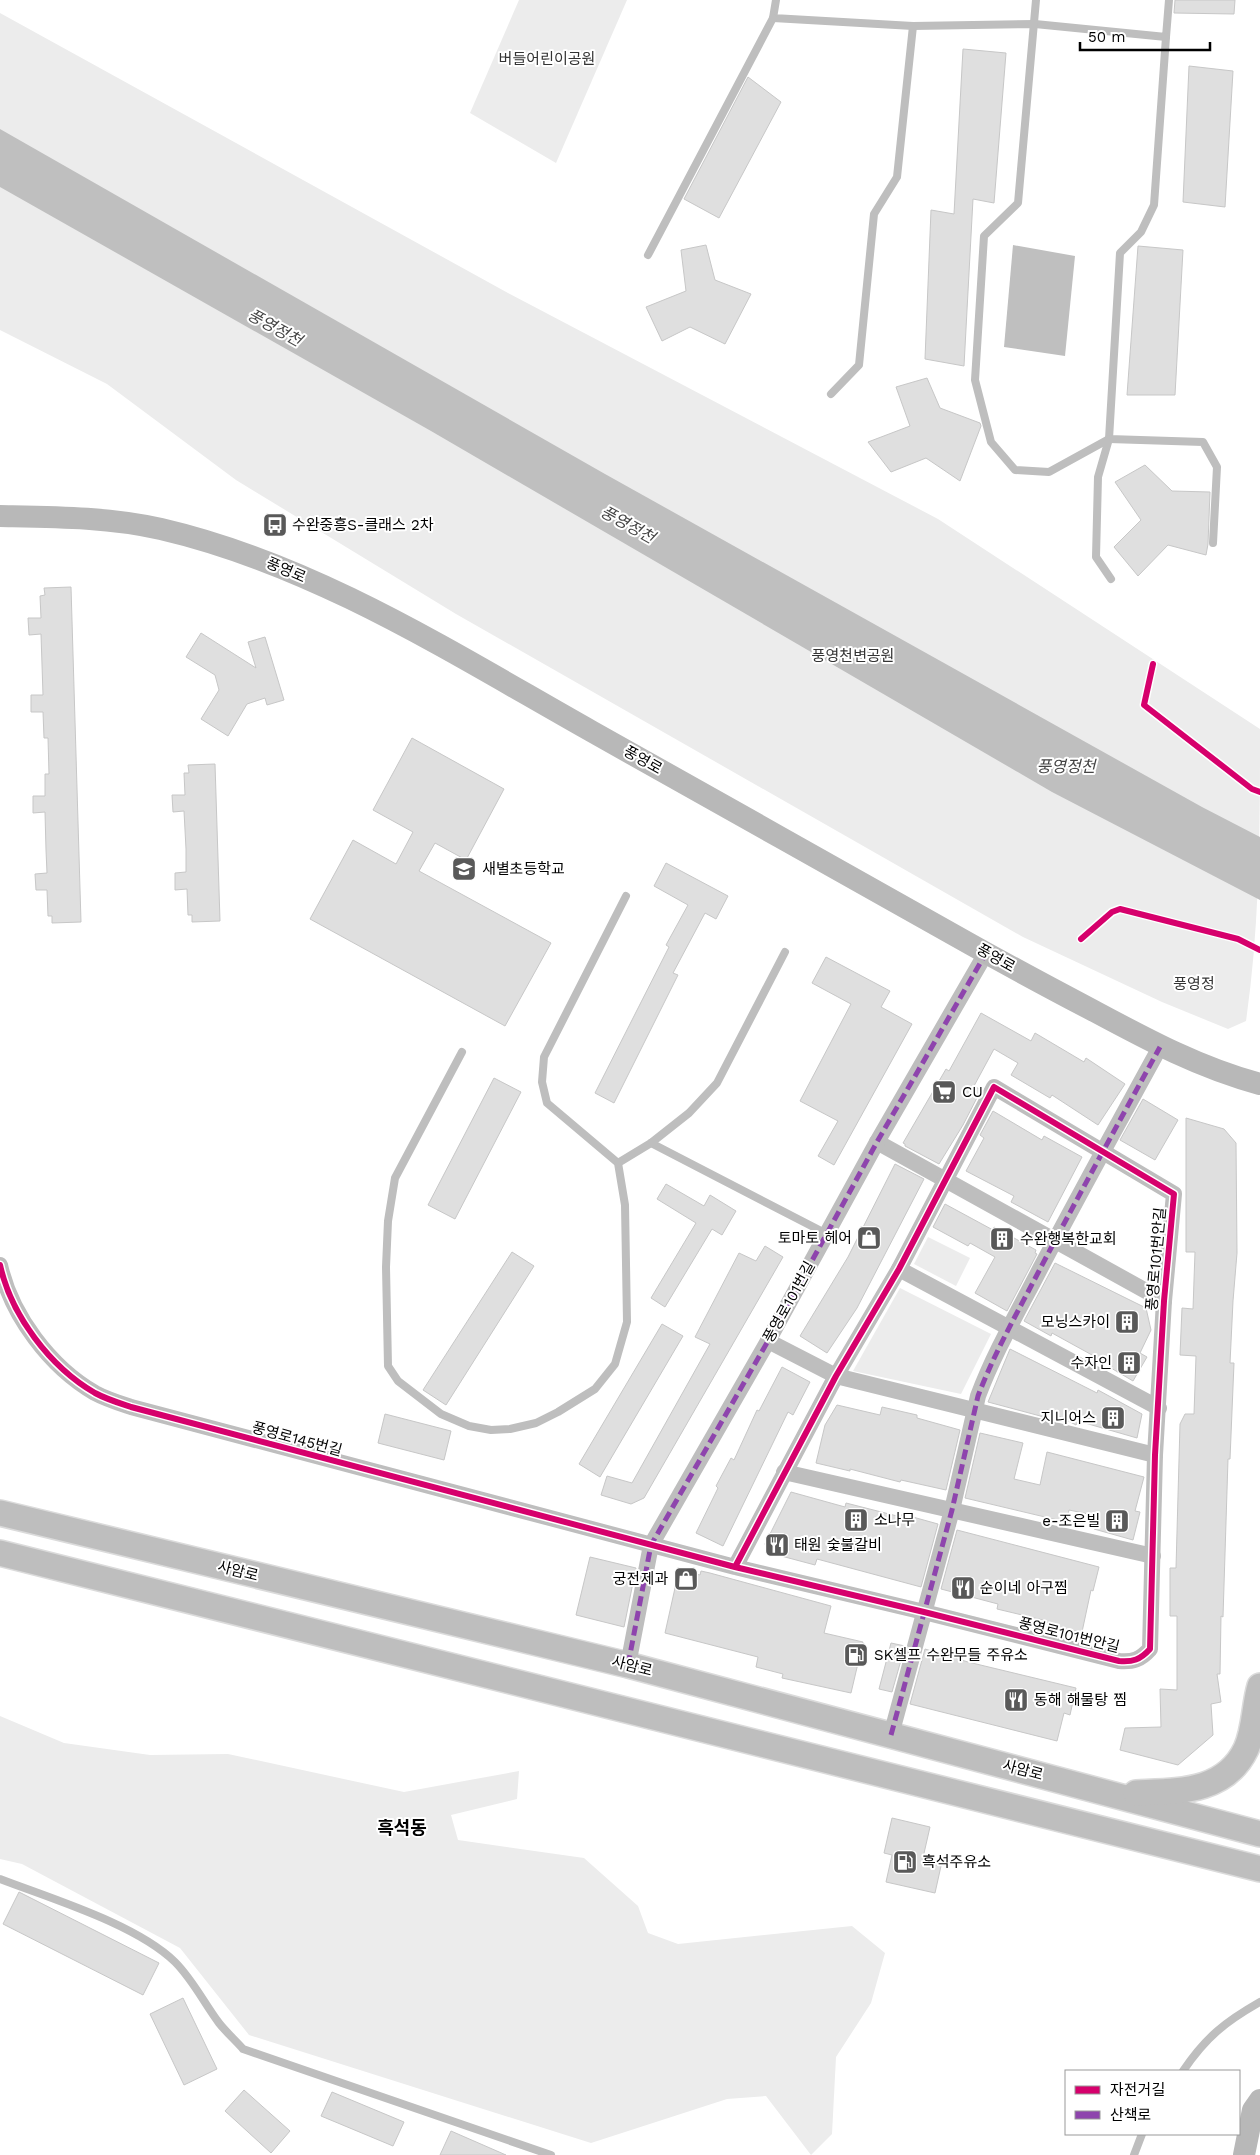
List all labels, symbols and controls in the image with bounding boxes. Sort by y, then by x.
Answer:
scale bar [1080,20,1210,52]
text: 50 m [1088,28,1125,46]
park label: 버들어린이공원 [499,50,595,68]
water label: 풍영정천 [244,305,307,351]
water label: 풍영정천 [597,502,660,548]
bus stop icon: 수완중흥S-클래스 2차 [262,512,288,538]
place label: 수완중흥S-클래스 2차 [292,516,434,534]
street label: 풍영로 [263,554,309,586]
park label: 풍영천변공원 [812,647,894,665]
street label: 풍영로 [621,742,665,778]
water label: 풍영정천 [1037,757,1098,776]
school or university icon: 새별초등학교 [451,856,477,882]
place label: 새별초등학교 [482,860,565,878]
street label: 풍영로 [974,940,1018,976]
park label: 풍영정 [1173,975,1215,993]
supermarket icon: CU [931,1079,957,1105]
place label: CU [962,1083,983,1101]
street label: 풍영로101번안길 [1143,1206,1169,1312]
shop icon: 토마토 헤어 [856,1225,882,1251]
building icon: 수완행복한교회 [989,1226,1015,1252]
place label: 토마토 헤어 [778,1229,852,1247]
place label: 수완행복한교회 [1020,1230,1117,1248]
street label: 풍영로101번길 [759,1258,819,1346]
building icon: 모닝스카이 [1114,1309,1140,1335]
place label: 모닝스카이 [1041,1313,1110,1331]
building icon: 수자인 [1116,1350,1142,1376]
place label: 수자인 [1071,1354,1112,1372]
building icon: 지니어스 [1100,1405,1126,1431]
place label: 지니어스 [1041,1409,1096,1427]
street label: 풍영로145번길 [250,1418,344,1460]
building icon: 소나무 [843,1507,869,1533]
building icon: e-조은빌 [1104,1508,1130,1534]
place label: 소나무 [874,1511,915,1529]
place label: e-조은빌 [1042,1512,1100,1530]
restaurant icon: 태원 숯불갈비 [764,1532,790,1558]
place label: 태원 숯불갈비 [794,1536,882,1554]
street label: 사암로 [216,1557,260,1585]
shop icon: 궁전제과 [673,1566,699,1592]
place label: 궁전제과 [613,1570,668,1588]
restaurant icon: 순이네 아구찜 [950,1575,976,1601]
place label: 순이네 아구찜 [980,1579,1068,1597]
street label: 풍영로101번안길 [1016,1614,1122,1656]
fuel station icon: SK셀프 수완무들 주유소 [843,1642,869,1668]
place label: SK셀프 수완무들 주유소 [874,1646,1028,1664]
street label: 사암로 [610,1652,654,1680]
restaurant icon: 동해 해물탕 찜 [1003,1687,1029,1713]
place label: 동해 해물탕 찜 [1034,1691,1127,1709]
street label: 사암로 [1001,1756,1045,1784]
district label: 흑석동 [377,1817,427,1838]
fuel station icon: 흑석주유소 [892,1849,918,1875]
place label: 흑석주유소 [922,1853,991,1871]
legend [1065,2070,1240,2135]
text: 자전거길 [1110,2081,1165,2099]
text: 산책로 [1110,2106,1151,2124]

